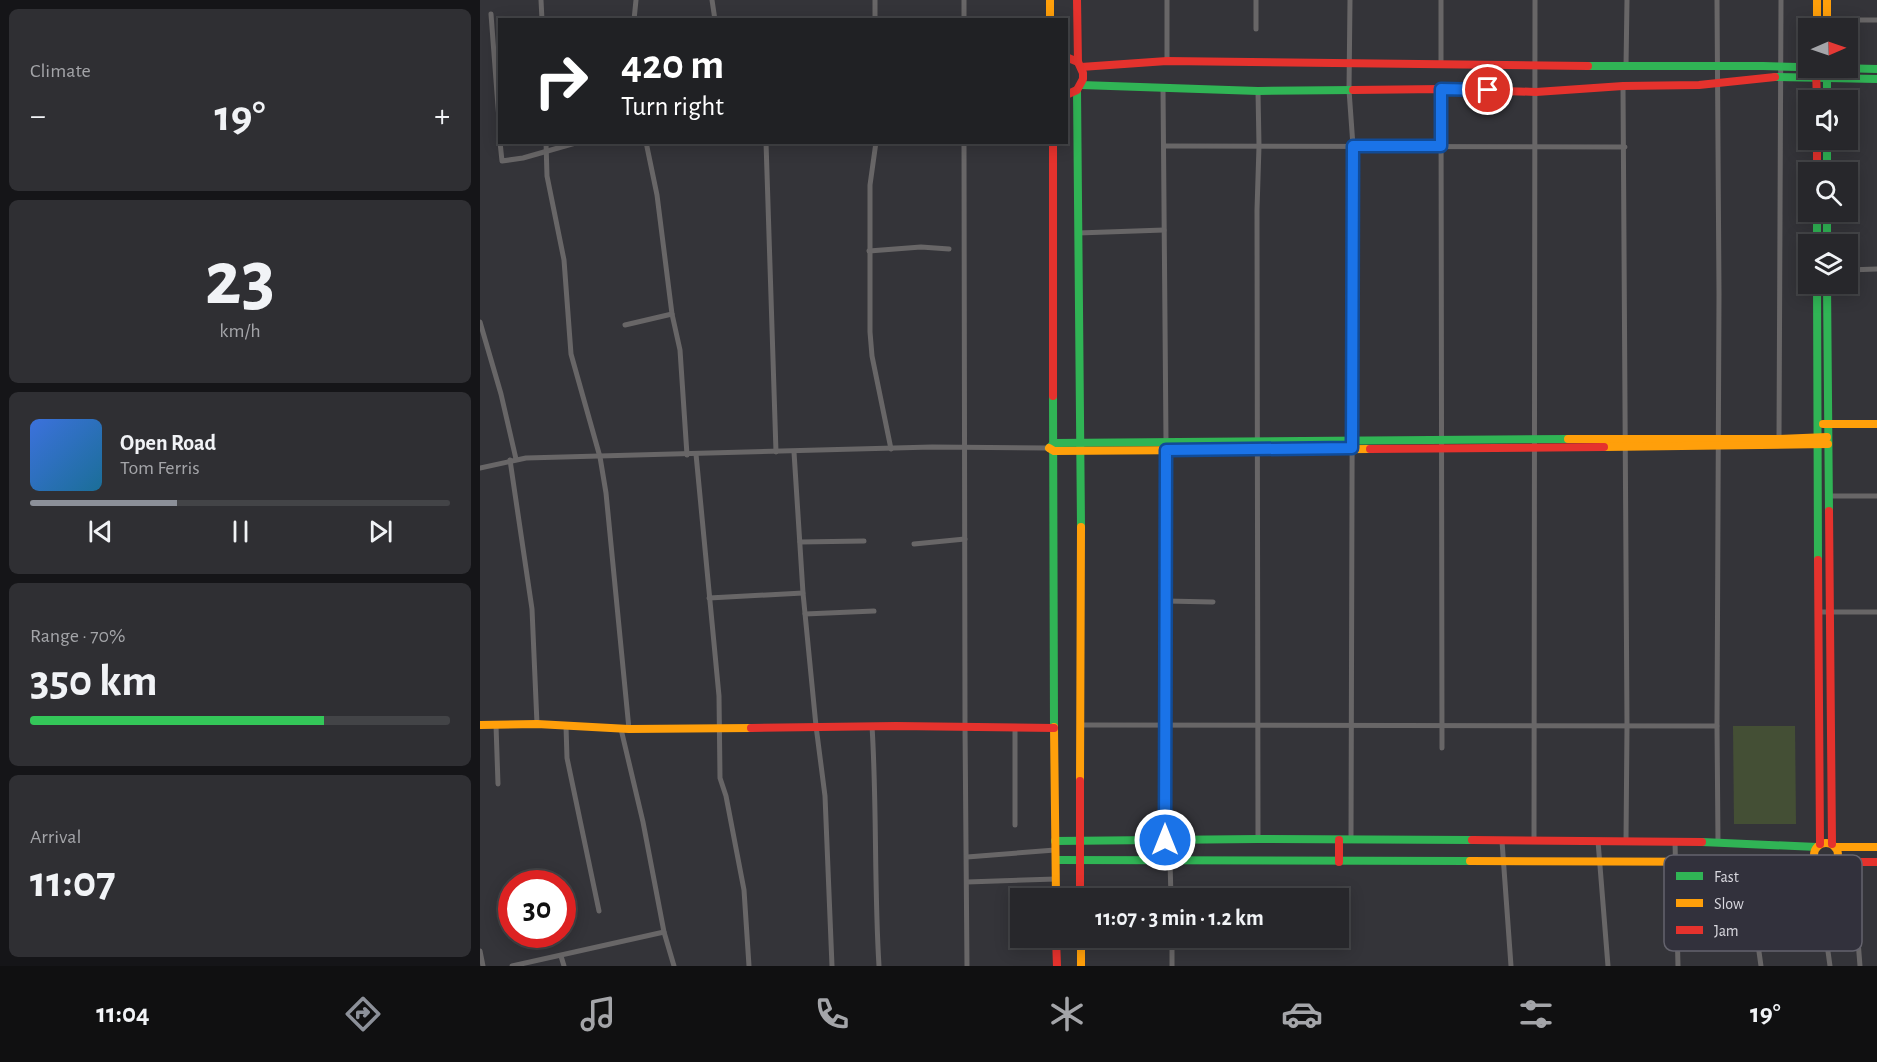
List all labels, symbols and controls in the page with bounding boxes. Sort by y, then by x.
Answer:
north arrow [1798,18,1858,78]
map controls [1798,18,1858,294]
icon: right [522,42,600,120]
text: 420 m [621,44,724,86]
text: Climate [30,61,91,81]
pin [1462,64,1513,115]
icon: arrive [1471,73,1504,106]
button: sound [1798,90,1858,150]
text: Turn right [621,93,724,120]
text: 19° [214,94,266,139]
text: − [30,100,46,133]
text: + [434,100,450,133]
button: search [1798,162,1858,222]
button: layers [1798,234,1858,294]
text: 23 [205,241,275,319]
text: km/h [219,321,261,341]
text: Open Road [120,432,216,454]
text: Tom Ferris [120,458,200,478]
icon: previous [84,515,117,548]
icon: pause [224,515,257,548]
icon: next [364,515,397,548]
text: Range · 70% [30,626,126,646]
text: 350 km [30,659,158,704]
position arrow [1133,808,1197,872]
text: Arrival [30,827,81,847]
legend [1664,855,1862,951]
text: 11:07 [30,860,116,905]
text: Fast [1714,869,1739,885]
speed limit sign: 30 [498,870,576,948]
text: Slow [1714,896,1744,912]
text: 11:07 · 3 min · 1.2 km [1095,907,1264,929]
text: Jam [1714,923,1739,939]
icon: directions [342,993,384,1035]
icon: music [577,993,619,1035]
icon: phone [811,993,853,1035]
icon: climate [1046,993,1088,1035]
icon: car [1281,993,1323,1035]
icon: filters [1515,993,1557,1035]
text: 11:04 [96,1000,150,1027]
text: 19° [1750,1000,1781,1027]

